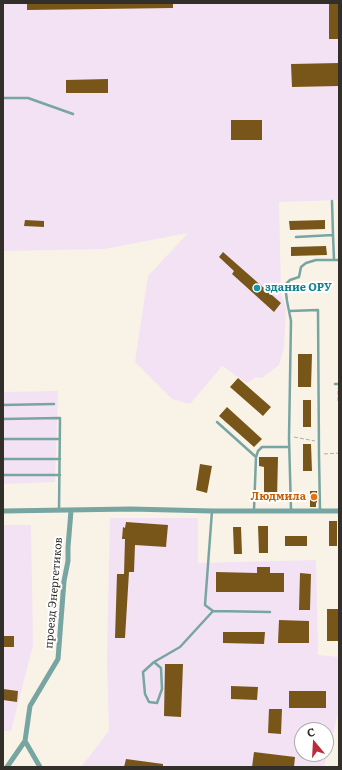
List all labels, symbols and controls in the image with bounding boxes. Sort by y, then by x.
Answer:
place label: здание ОРУ [265,281,332,295]
marker: здание ОРУ [252,283,262,293]
place label: Людмила [250,490,306,504]
marker: Людмила [309,492,319,502]
street label: проезд Энергетиков [43,537,65,649]
north arrow [294,722,334,762]
text: С [304,723,317,740]

